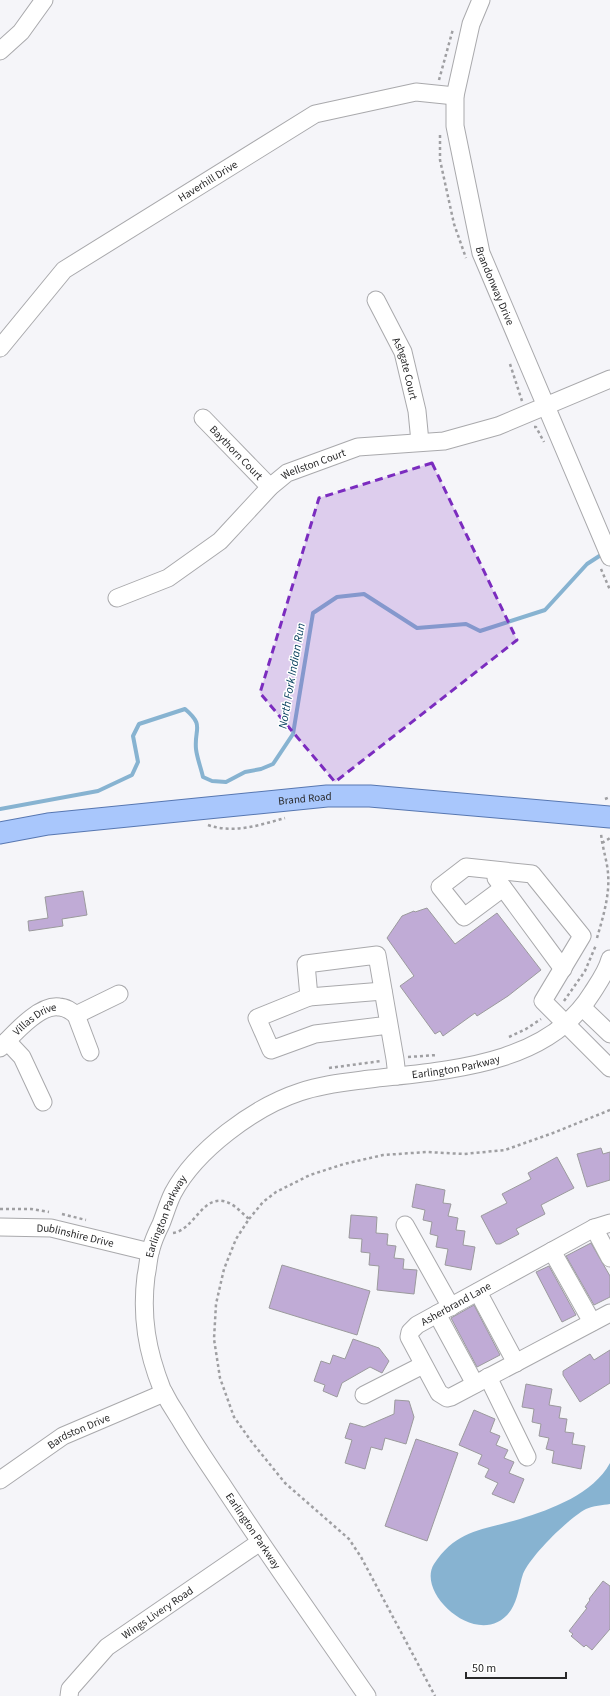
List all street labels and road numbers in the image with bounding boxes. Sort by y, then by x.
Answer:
street label: Haverhill Drive [175,156,241,205]
street label: Brandonway Drive [472,245,518,328]
street label: Ashgate Court [389,334,422,401]
street label: Baythorn Court [206,422,267,483]
street label: Wellston Court [278,445,348,483]
street label: Brand Road [277,789,332,808]
street label: Villas Drive [9,999,58,1038]
street label: Earlington Parkway [411,1051,502,1082]
street label: Earlington Parkway [142,1172,190,1259]
street label: Dublinshire Drive [36,1220,116,1251]
street label: Asherbrand Lane [418,1278,494,1329]
street label: Bardston Drive [44,1409,113,1452]
street label: Earlington Parkway [222,1490,284,1572]
street label: Wings Livery Road [119,1583,196,1642]

